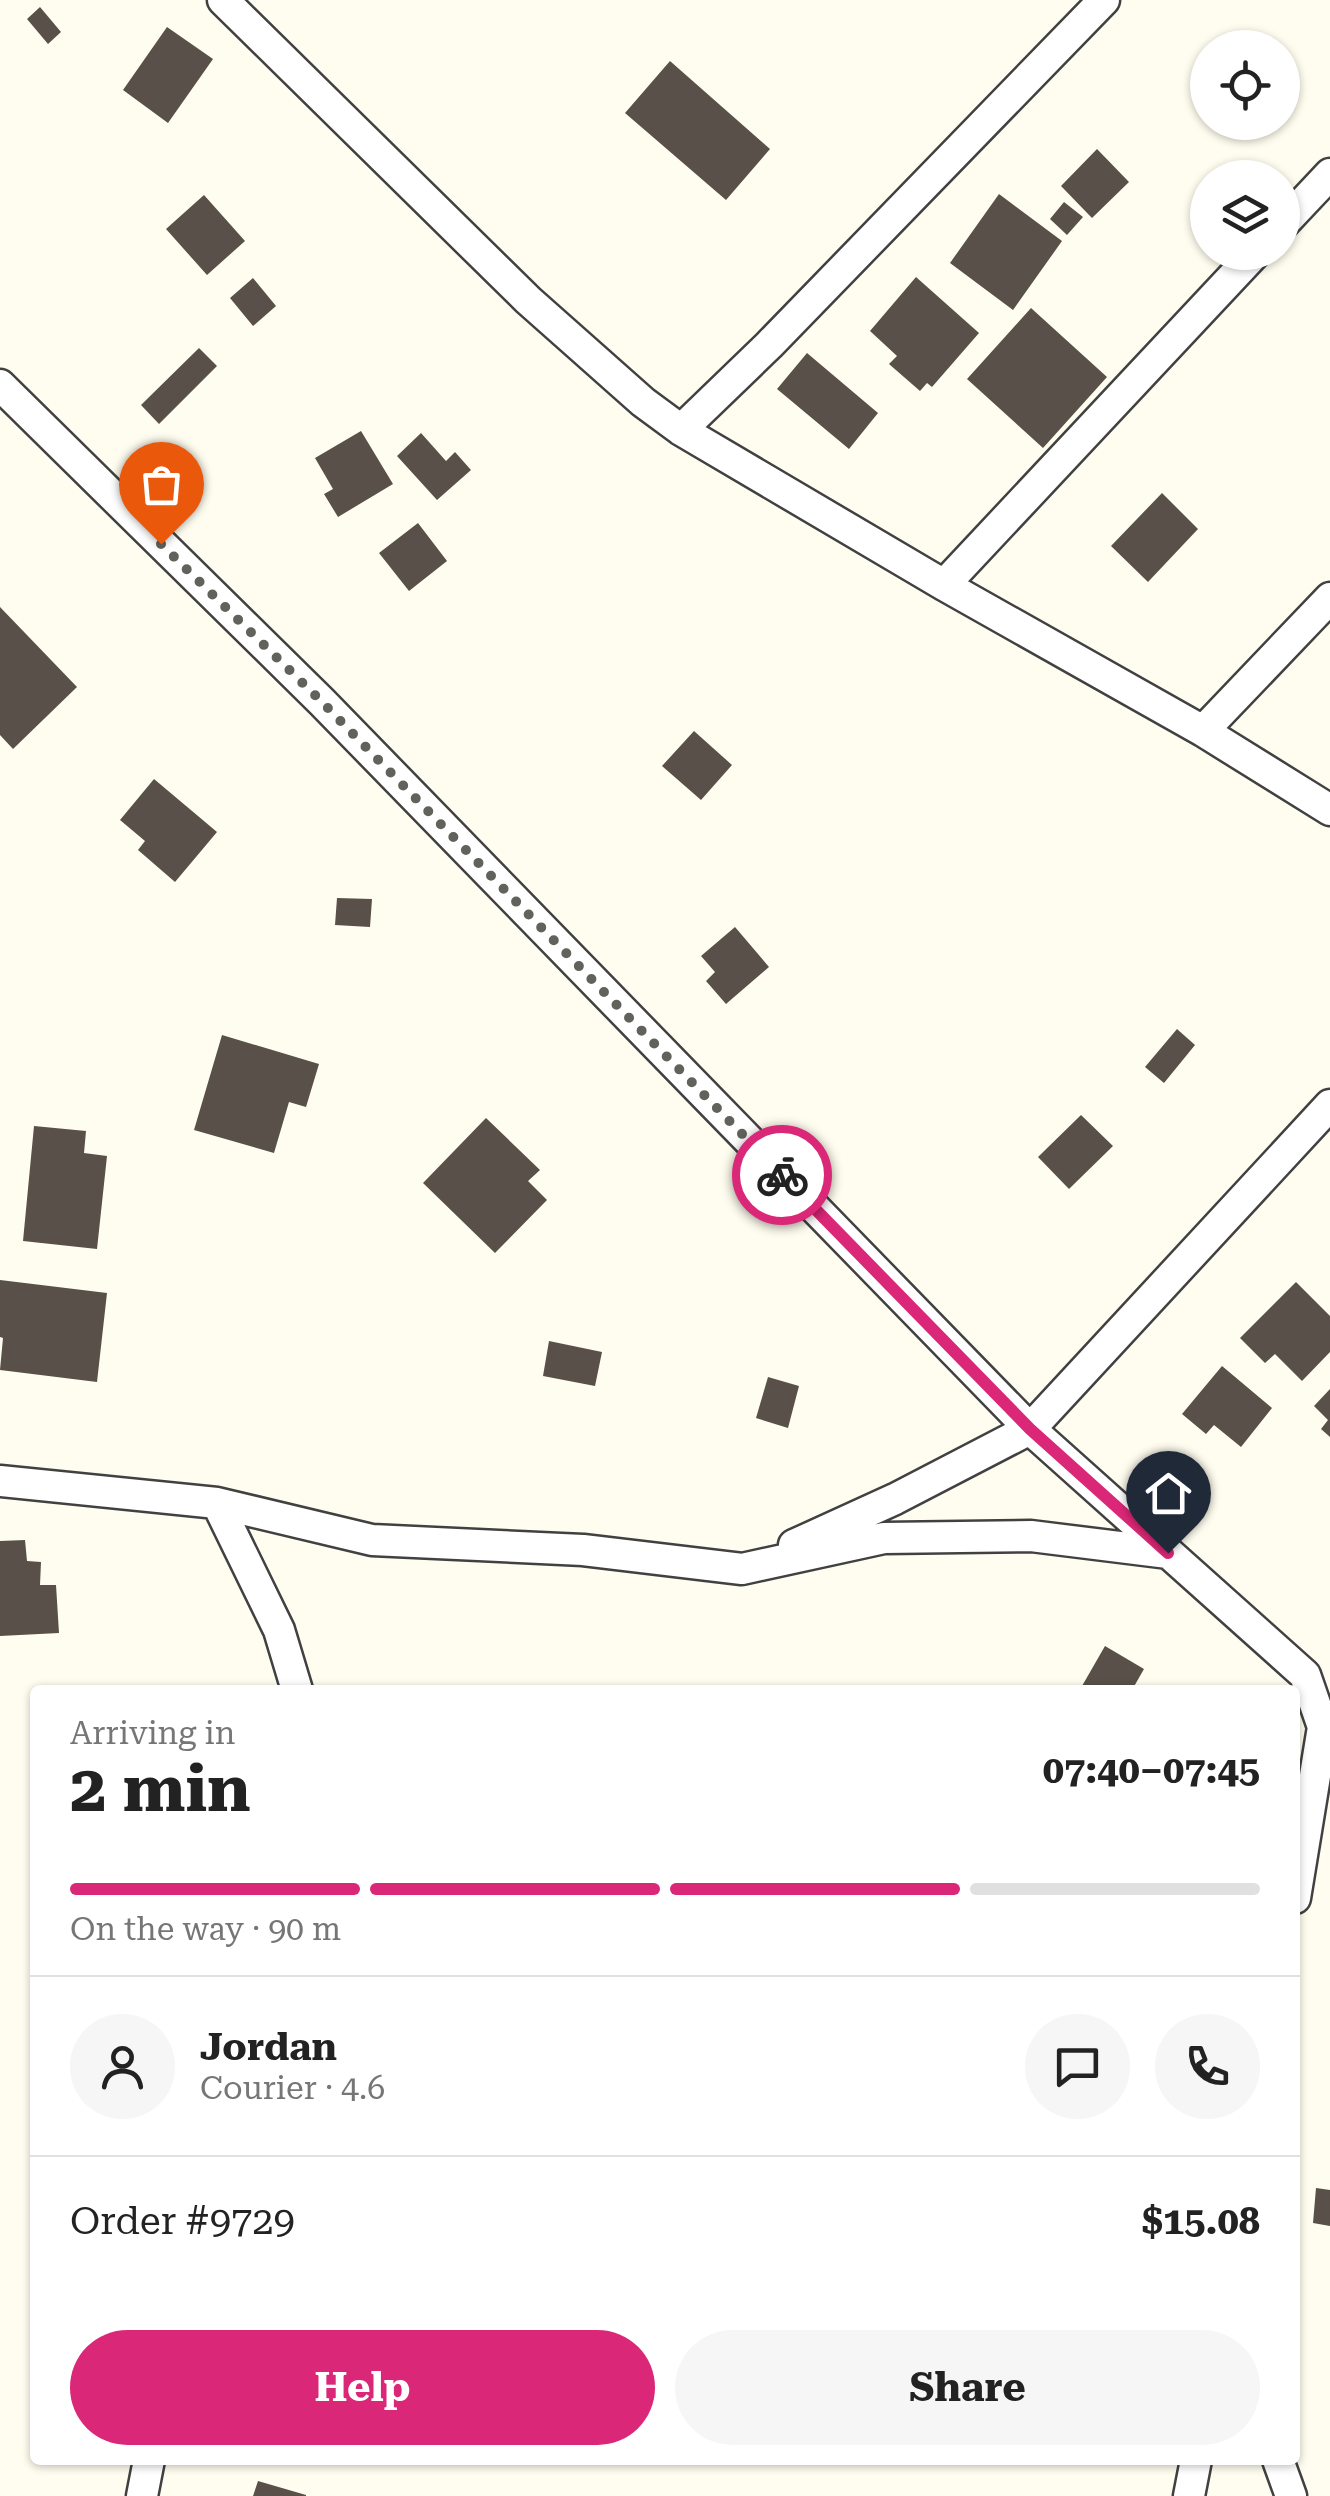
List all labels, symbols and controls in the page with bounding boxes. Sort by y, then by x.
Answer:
map controls [1190,30,1300,270]
button: locate [1190,30,1300,140]
button: layers [1190,160,1300,270]
pin [119,442,204,545]
icon: bag [134,457,189,512]
courier [732,1125,832,1225]
icon: bike [755,1148,810,1203]
pin [1126,1451,1211,1554]
icon: home [1141,1466,1196,1521]
text: Arriving in [70,1714,235,1752]
text: 07:40–07:45 [1043,1748,1260,1792]
text: 2 min [70,1751,251,1827]
text: On the way · 90 m [70,1910,341,1948]
button: person [70,2014,175,2119]
button: chat [1025,2014,1130,2119]
button: phone [1155,2014,1260,2119]
text: Jordan [200,2025,337,2069]
text: Courier · 4.6 [200,2069,385,2107]
text: Order #9729 [70,2199,295,2243]
text: $15.08 [1142,2199,1260,2243]
button: Help [70,2330,655,2445]
button: Share [675,2330,1260,2445]

